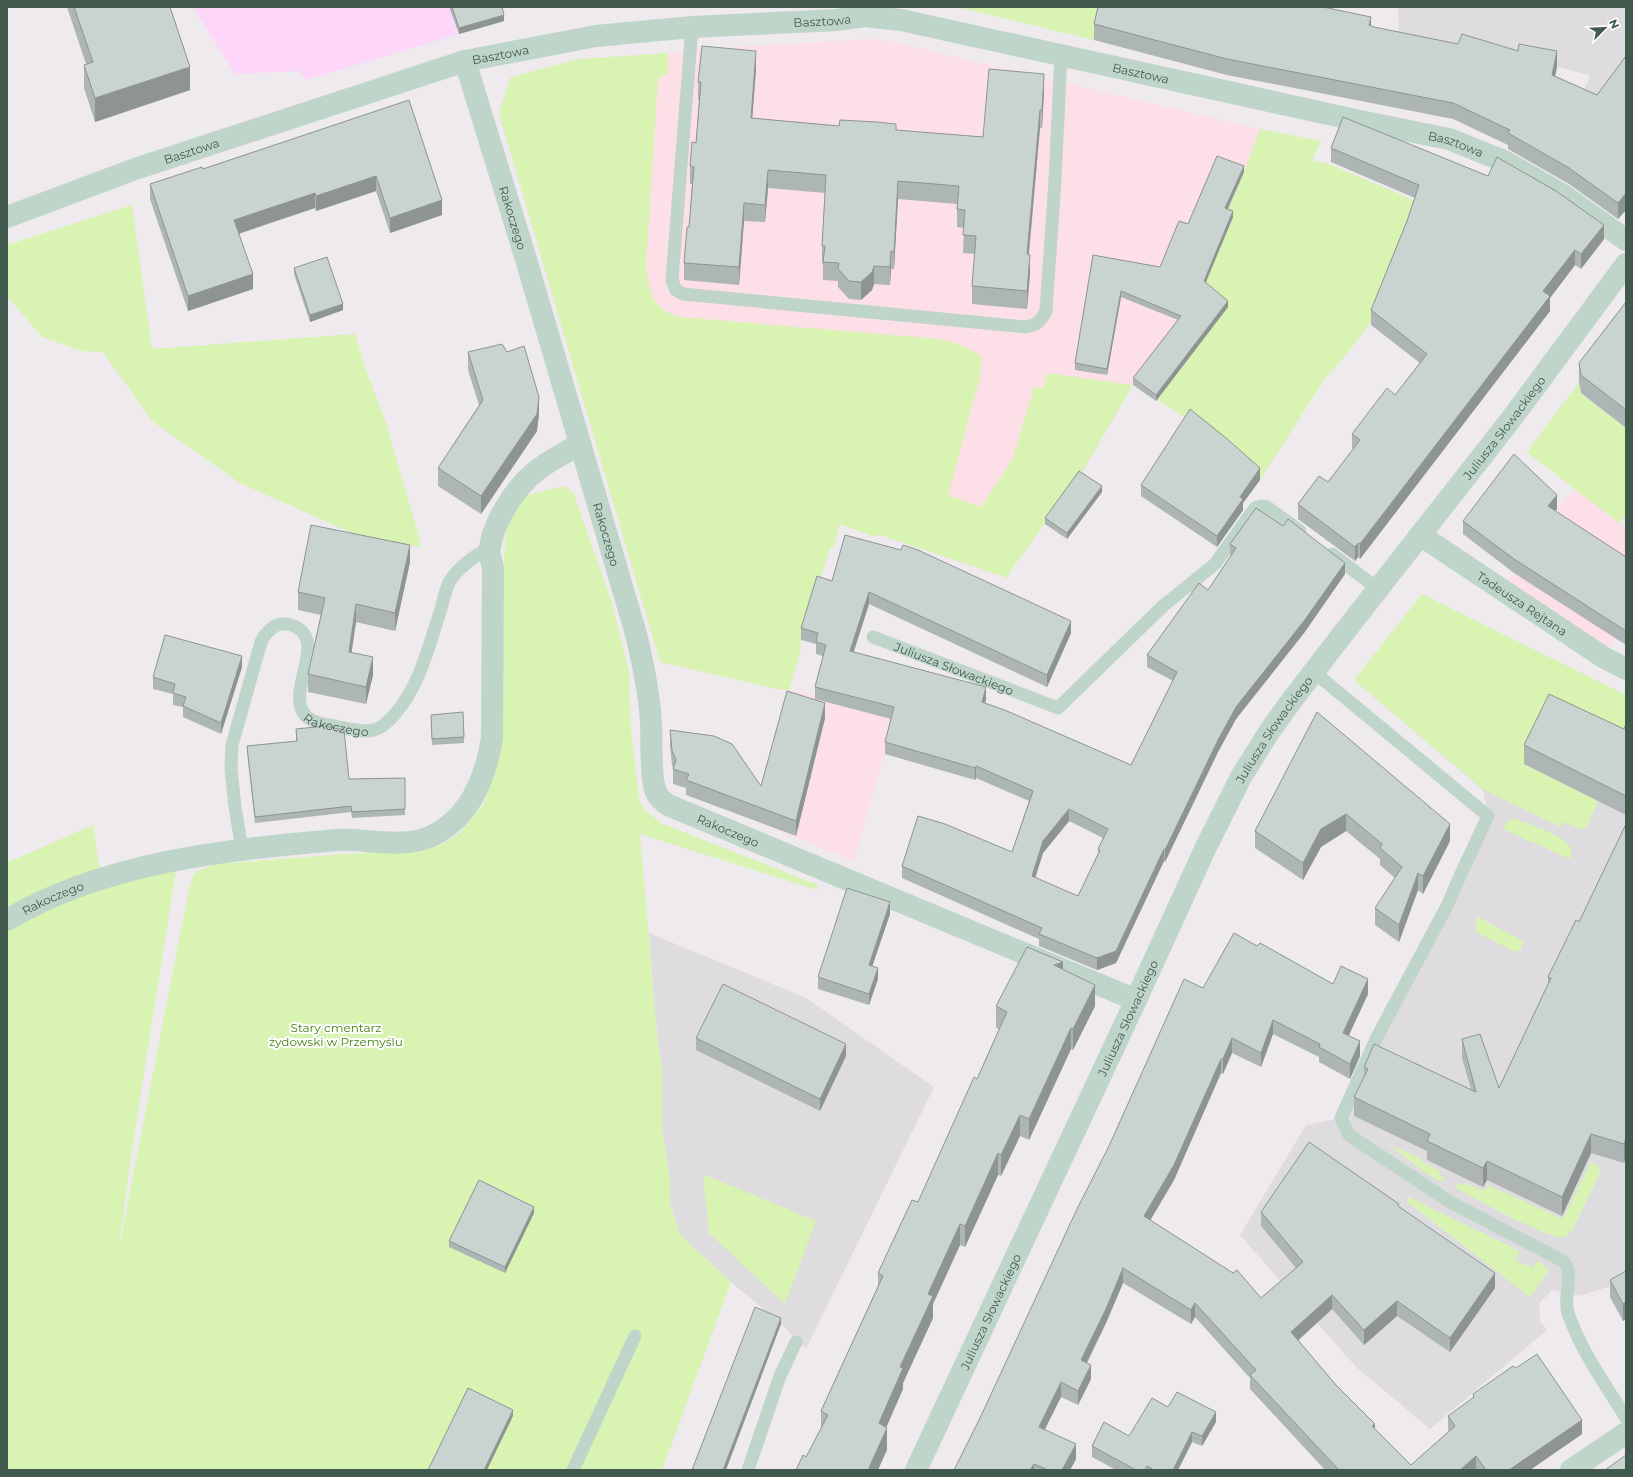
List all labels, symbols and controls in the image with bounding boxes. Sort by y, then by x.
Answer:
north arrow [1585,8,1625,48]
street label: Basztowa [793,11,852,30]
text: N [1606,17,1622,31]
street label: Basztowa [471,41,530,67]
street label: Basztowa [1111,59,1171,86]
street label: Basztowa [1427,127,1486,160]
street label: Basztowa [162,134,221,167]
street label: Rakoczego [496,184,530,251]
street label: Juliusza Słowackiego [1459,373,1548,483]
street label: Rakoczego [590,500,623,568]
street label: Tadeusza Rejtana [1474,568,1570,639]
street label: Juliusza Słowackiego [892,638,1016,698]
street label: Juliusza Słowackiego [1231,673,1315,786]
street label: Rakoczego [301,710,369,739]
street label: Rakoczego [695,810,762,850]
street label: Rakoczego [19,878,86,918]
street label: Juliusza Słowackiego [1094,957,1161,1079]
park label: Stary cmentarz żydowski w Przemyślu [269,1020,403,1049]
street label: Juliusza Słowackiego [956,1251,1024,1373]

